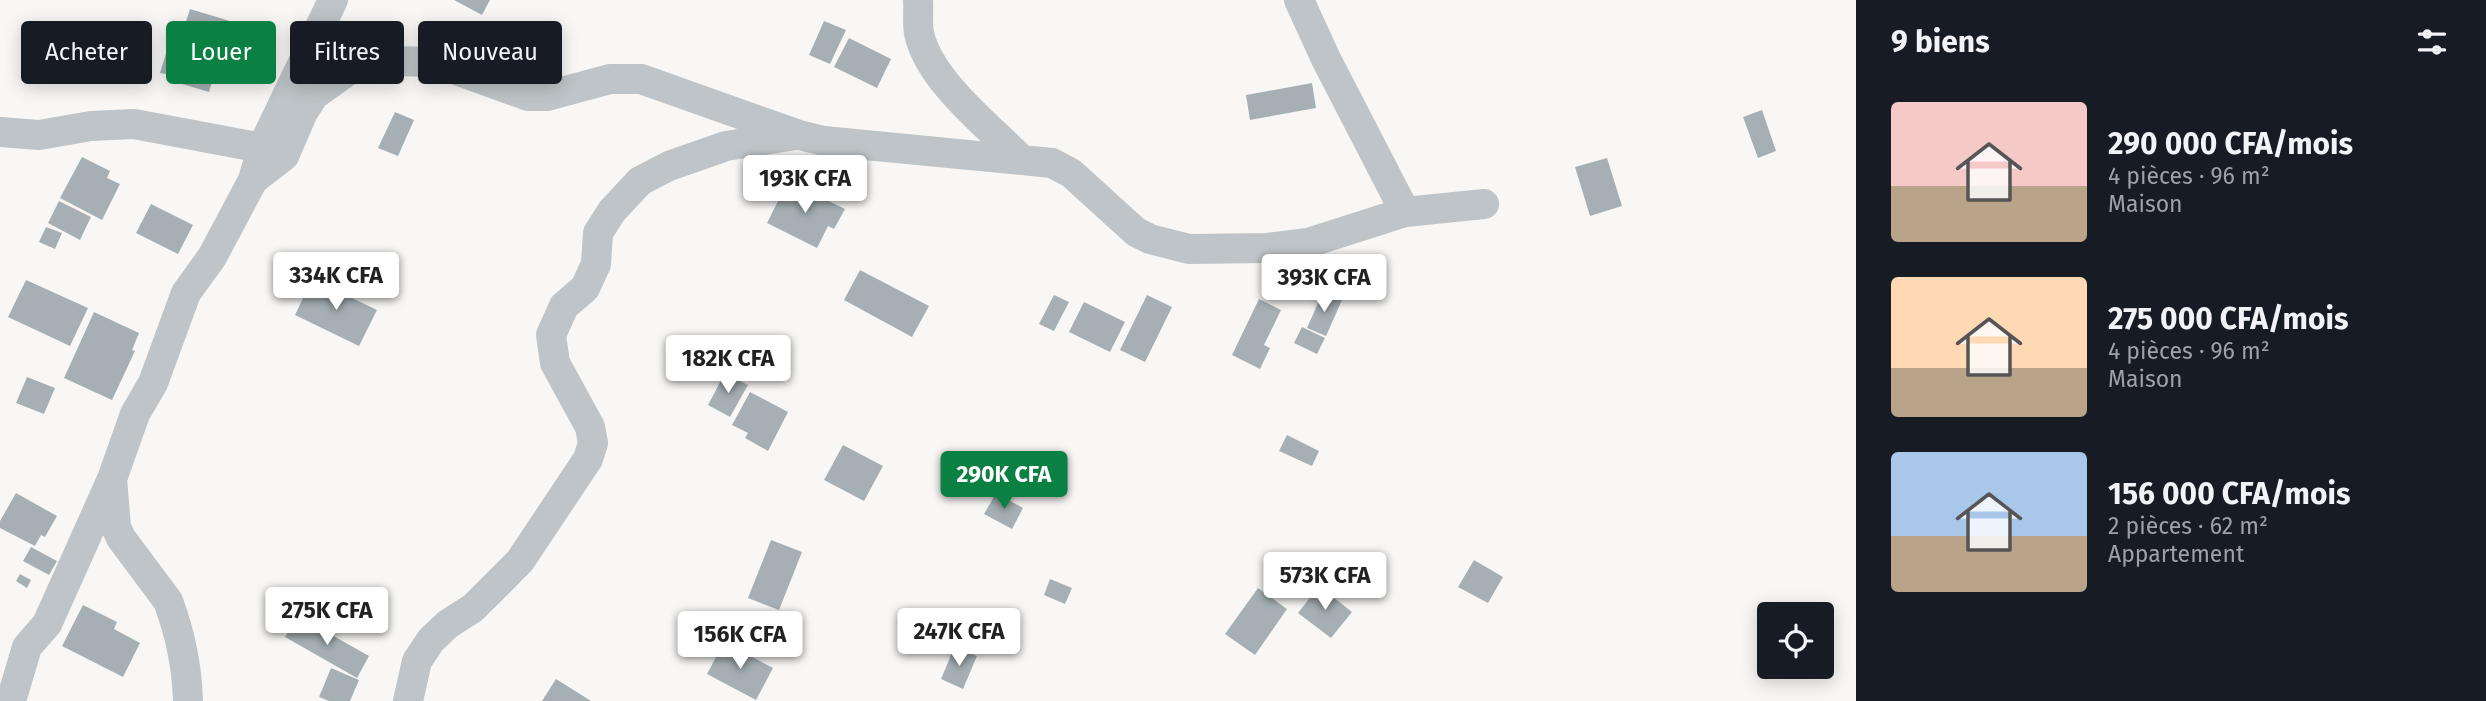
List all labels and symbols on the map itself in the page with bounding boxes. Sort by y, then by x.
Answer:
pin: 193K CFA [733,156,877,215]
pin: 334K CFA [264,252,408,312]
pin: 393K CFA [1252,254,1396,314]
pin: 182K CFA [656,336,800,395]
pin: 290K CFA [932,452,1076,511]
pin: 573K CFA [1253,552,1397,612]
pin: 275K CFA [255,588,399,647]
pin: 247K CFA [887,608,1031,668]
pin: 156K CFA [668,612,812,671]

